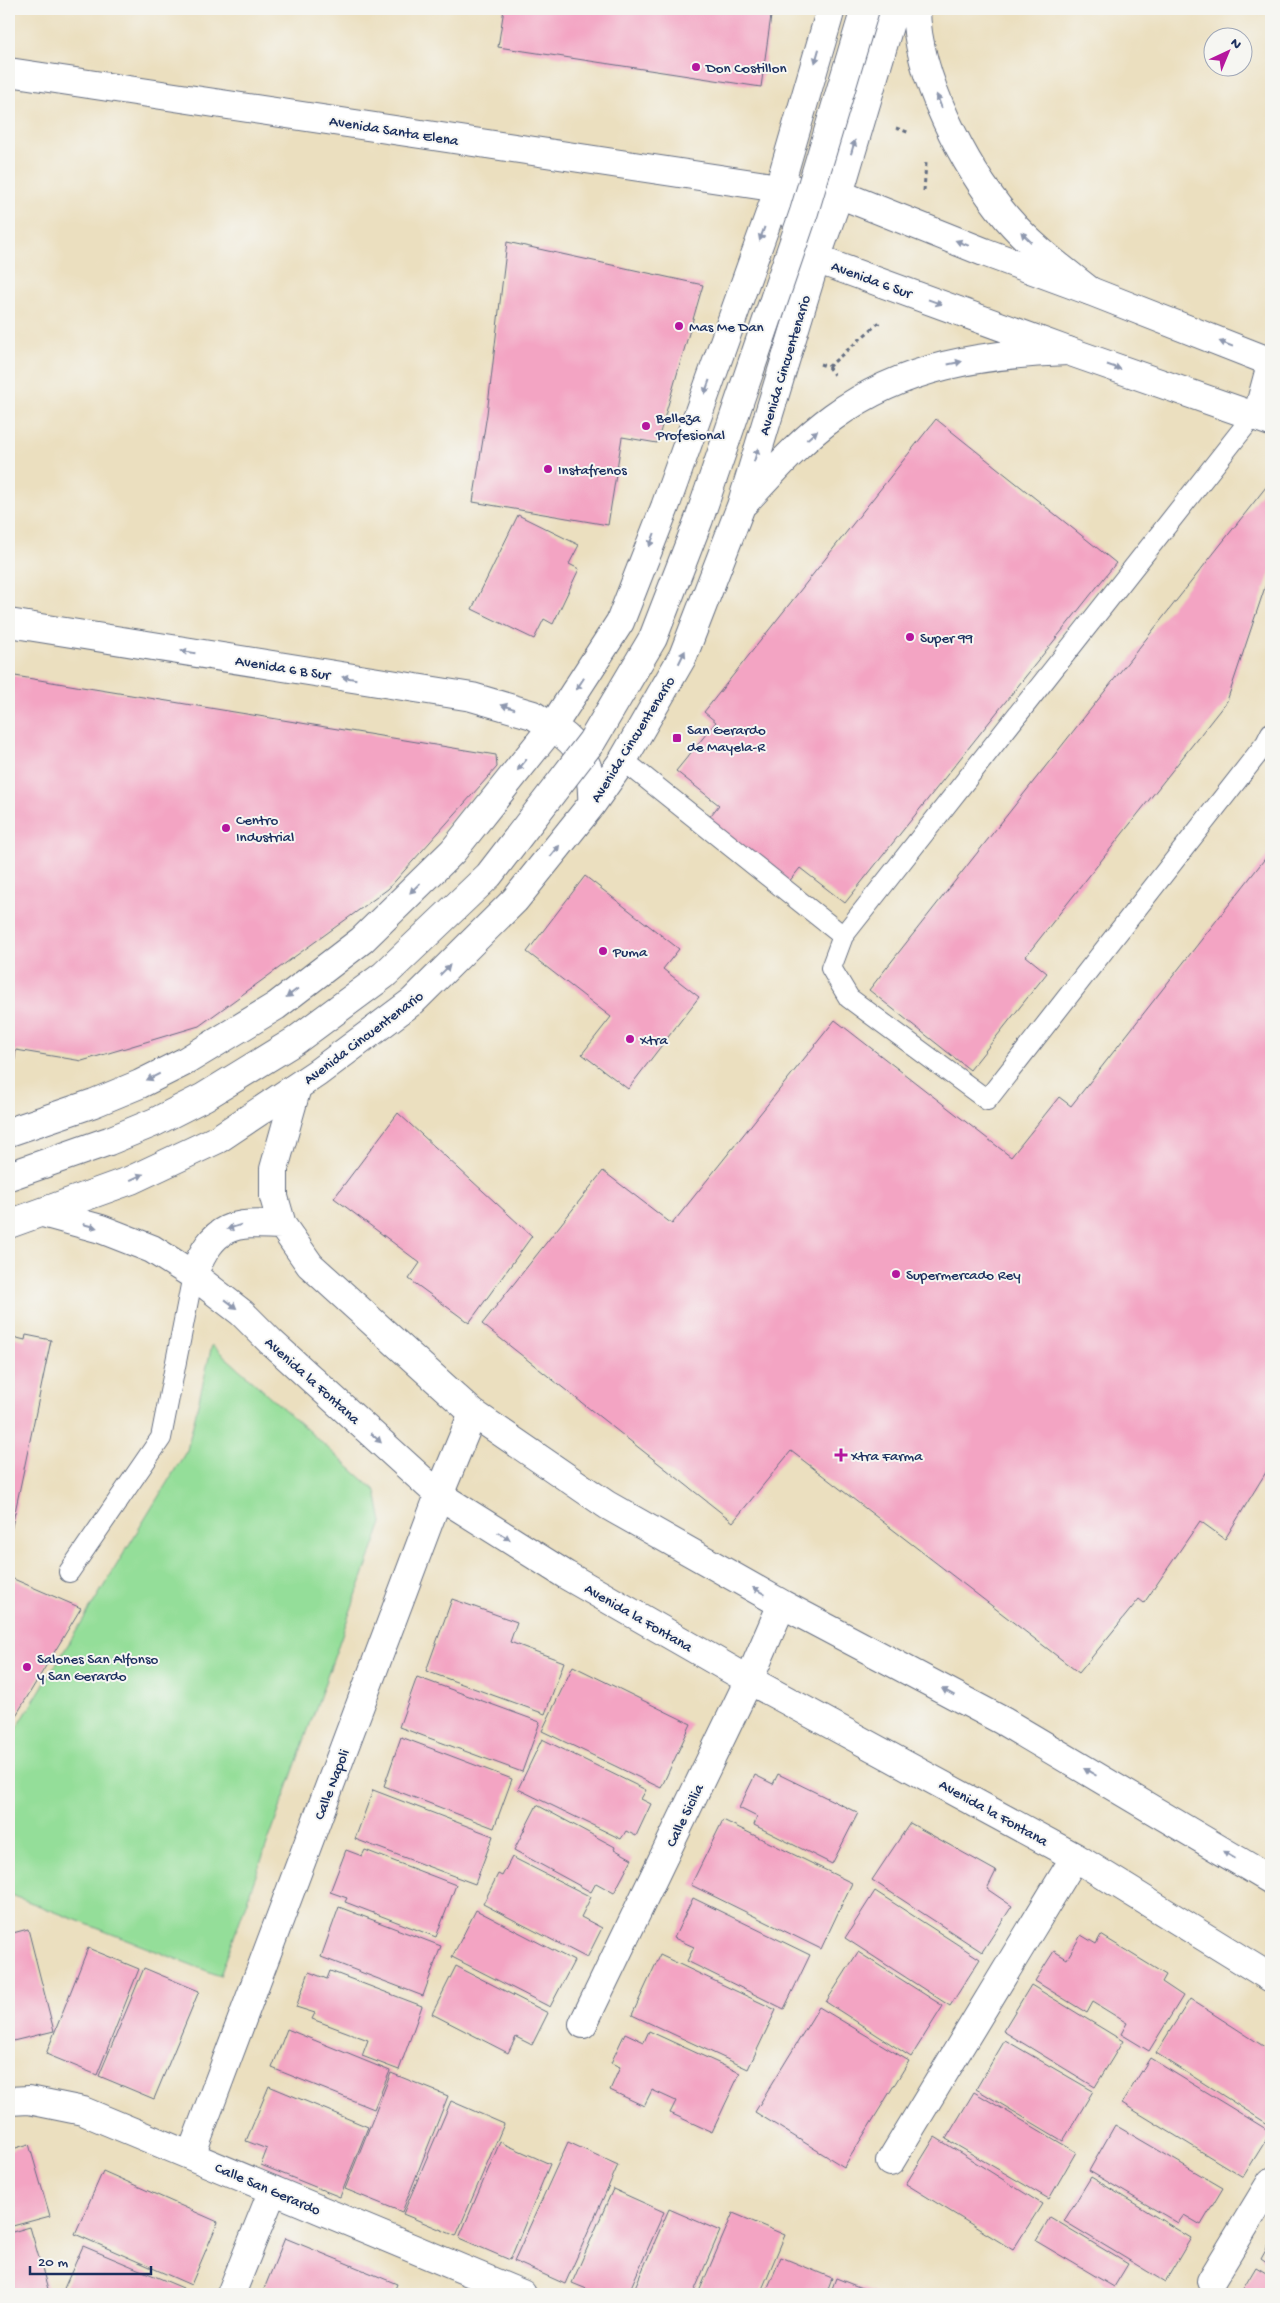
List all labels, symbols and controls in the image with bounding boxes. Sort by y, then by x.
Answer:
north arrow [1202,28,1252,78]
text: N [1226,35,1244,54]
one-way arrow [812,48,820,63]
place label: Don Costillon [705,60,787,78]
marker: Don Costillon [690,61,702,73]
one-way arrow [935,94,942,109]
street label: Avenida Santa Elena [328,113,460,151]
one-way arrow [849,139,857,154]
one-way arrow [758,226,765,241]
one-way arrow [1020,231,1032,243]
one-way arrow [955,239,969,247]
street label: Avenida 6 Sur [828,258,916,304]
street label: Avenida Cincuentenario [756,293,816,438]
one-way arrow [927,299,942,306]
place label: Mas Me Dan [689,319,764,337]
marker: Mas Me Dan [673,320,685,332]
one-way arrow [1218,340,1233,348]
one-way arrow [948,359,963,367]
one-way arrow [1107,363,1122,371]
one-way arrow [703,379,711,394]
place label: Belleza Profesional [655,410,725,445]
marker: Belleza Profesional [640,420,652,432]
one-way arrow [806,429,818,441]
one-way arrow [753,447,761,462]
place label: Instafrenos [558,462,627,480]
marker: Instafrenos [542,463,554,475]
one-way arrow [648,532,655,547]
place label: Super 99 [920,630,973,648]
marker: Super 99 [904,631,916,643]
one-way arrow [180,647,196,655]
one-way arrow [678,650,686,664]
street label: Avenida 6 B Sur [234,653,333,686]
one-way arrow [340,673,356,681]
street label: Avenida Cincuentenario [588,673,680,806]
one-way arrow [575,678,585,691]
one-way arrow [501,702,516,710]
place label: San Gerardo de Mayela-R [687,722,766,757]
marker: San Gerardo de Mayela-R [671,732,683,744]
one-way arrow [516,758,527,771]
place label: Centro Industrial [236,812,294,847]
marker: Centro Industrial [220,822,232,834]
one-way arrow [550,844,560,858]
one-way arrow [409,881,421,893]
place label: Puma [612,944,648,962]
marker: Puma [597,945,609,957]
one-way arrow [439,964,451,976]
one-way arrow [286,988,299,999]
street label: Avenida Cincuentenario [301,988,428,1090]
place label: Xtra [639,1032,668,1050]
marker: Xtra [624,1033,636,1045]
one-way arrow [146,1073,160,1081]
one-way arrow [130,1173,144,1181]
one-way arrow [82,1222,98,1230]
one-way arrow [226,1223,241,1231]
place label: Supermercado Rey [906,1267,1021,1285]
marker: Supermercado Rey [890,1268,902,1280]
one-way arrow [224,1299,237,1310]
street label: Avenida la Fontana [260,1334,363,1429]
one-way arrow [369,1432,381,1444]
place label: Xtra Farma [850,1448,923,1466]
marker: Xtra Farma [835,1449,847,1461]
one-way arrow [498,1532,511,1541]
street label: Avenida la Fontana [581,1580,696,1657]
one-way arrow [751,1587,766,1595]
place label: Salones San Alfonso y San Gerardo [37,1651,158,1686]
marker: Salones San Alfonso y San Gerardo [21,1661,33,1673]
one-way arrow [941,1688,956,1696]
street label: Calle Napoli [311,1747,355,1823]
one-way arrow [1083,1767,1096,1776]
street label: Avenida la Fontana [935,1776,1051,1852]
street label: Calle Sicilia [663,1781,709,1850]
one-way arrow [1223,1850,1236,1859]
street label: Calle San Gerardo [212,2159,323,2220]
scale bar [30,2243,151,2275]
text: 20 m [38,2254,68,2272]

